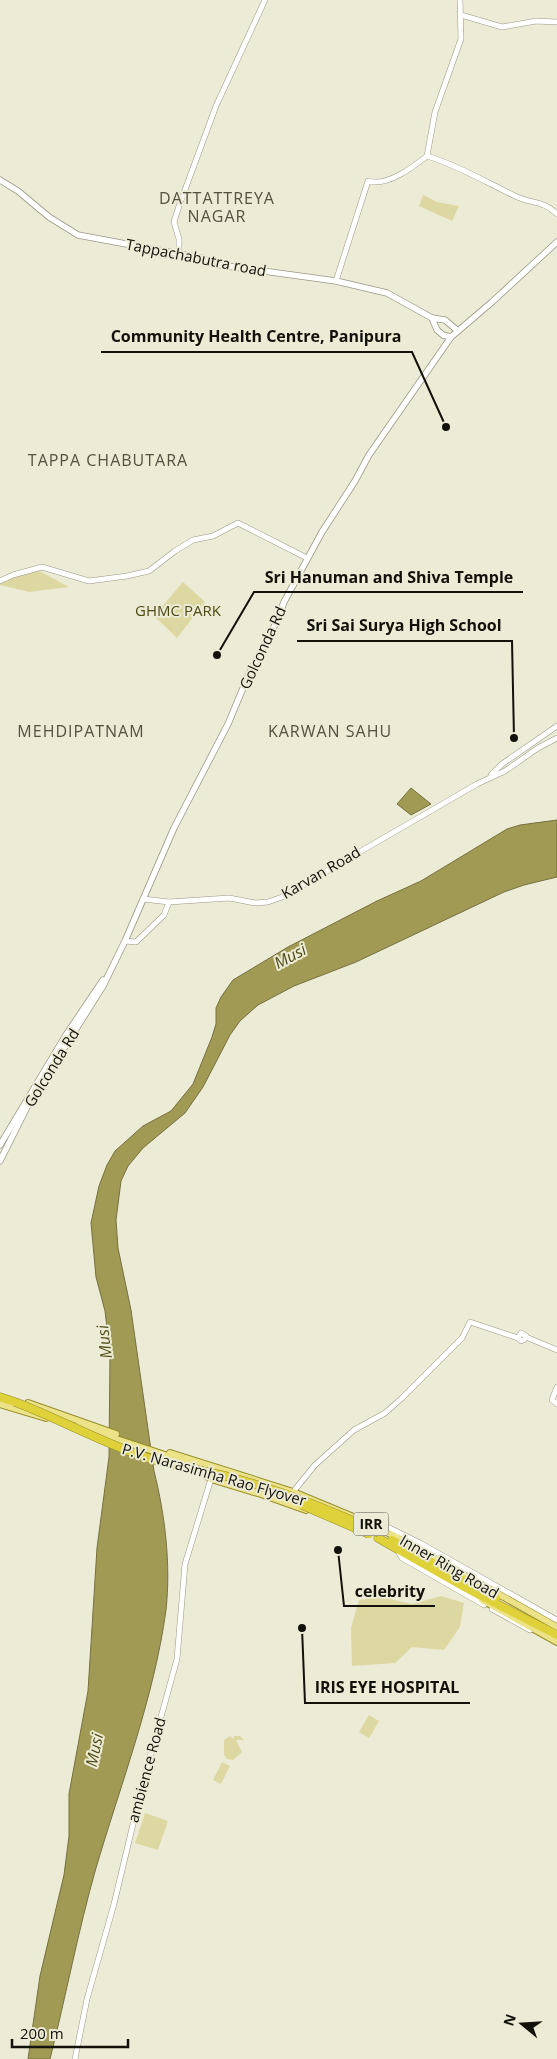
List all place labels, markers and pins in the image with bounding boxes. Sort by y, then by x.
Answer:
callout: Community Health Centre, Panipura [101,321,412,352]
callout: Sri Hanuman and Shiva Temple [254,561,523,592]
callout: Sri Sai Surya High School [297,610,512,641]
callout: celebrity [344,1575,435,1606]
callout: IRIS EYE HOSPITAL [305,1672,470,1703]

